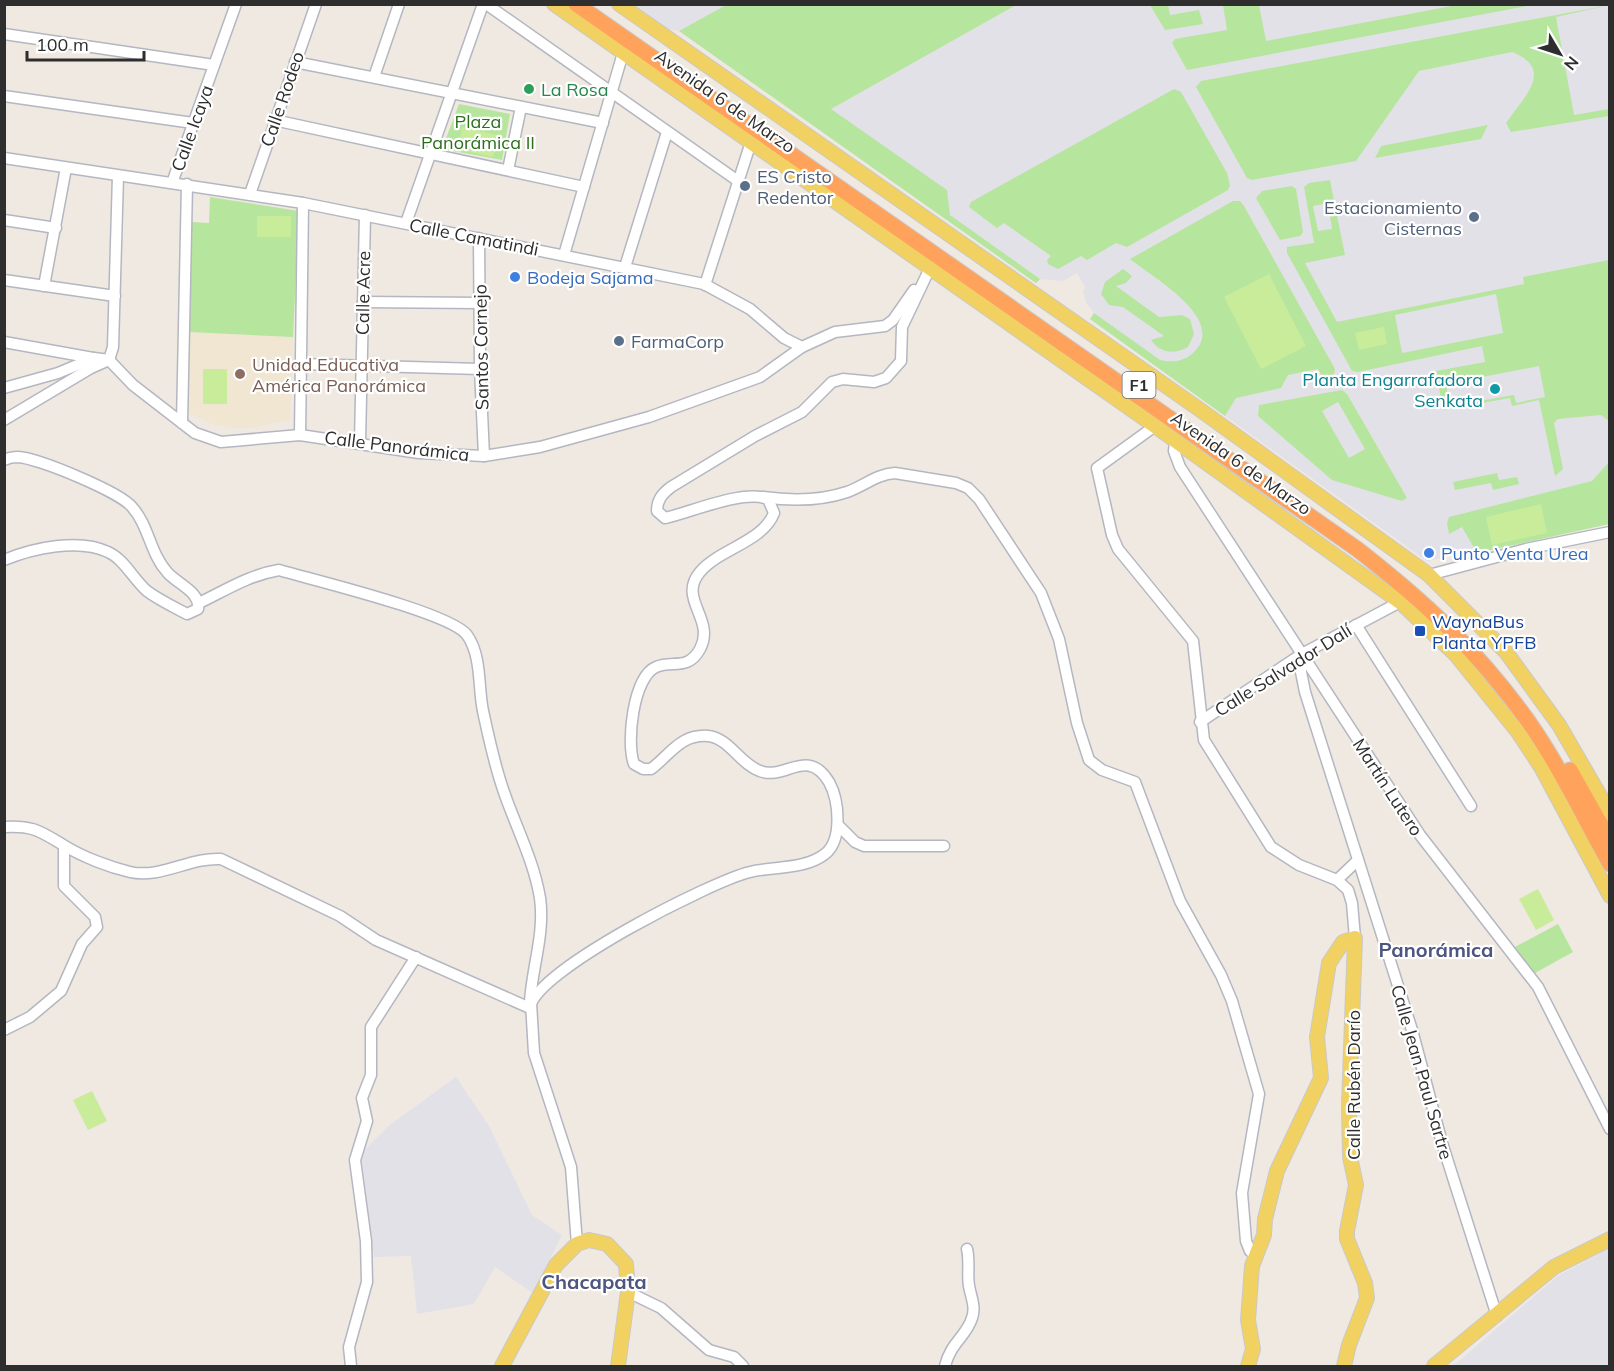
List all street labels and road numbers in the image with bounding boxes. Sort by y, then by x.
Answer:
street label: Avenida 6 de Marzo [650,44,800,158]
street label: Calle Rodeo [255,48,309,150]
street label: Calle Icaya [166,82,218,174]
street label: Calle Camatindi [407,213,541,261]
street label: Calle Acre [351,251,375,335]
street label: Santos Cornejo [468,284,494,410]
road number: F1 [1122,372,1156,398]
street label: Avenida 6 de Marzo [1166,406,1316,520]
street label: Calle Panorámica [323,426,471,466]
street label: Calle Salvador Dalí [1210,618,1357,721]
street label: Martín Lutero [1348,734,1428,840]
street label: Calle Jean Paul Sartre [1386,982,1458,1162]
street label: Calle Rubén Darío [1342,1010,1365,1160]

